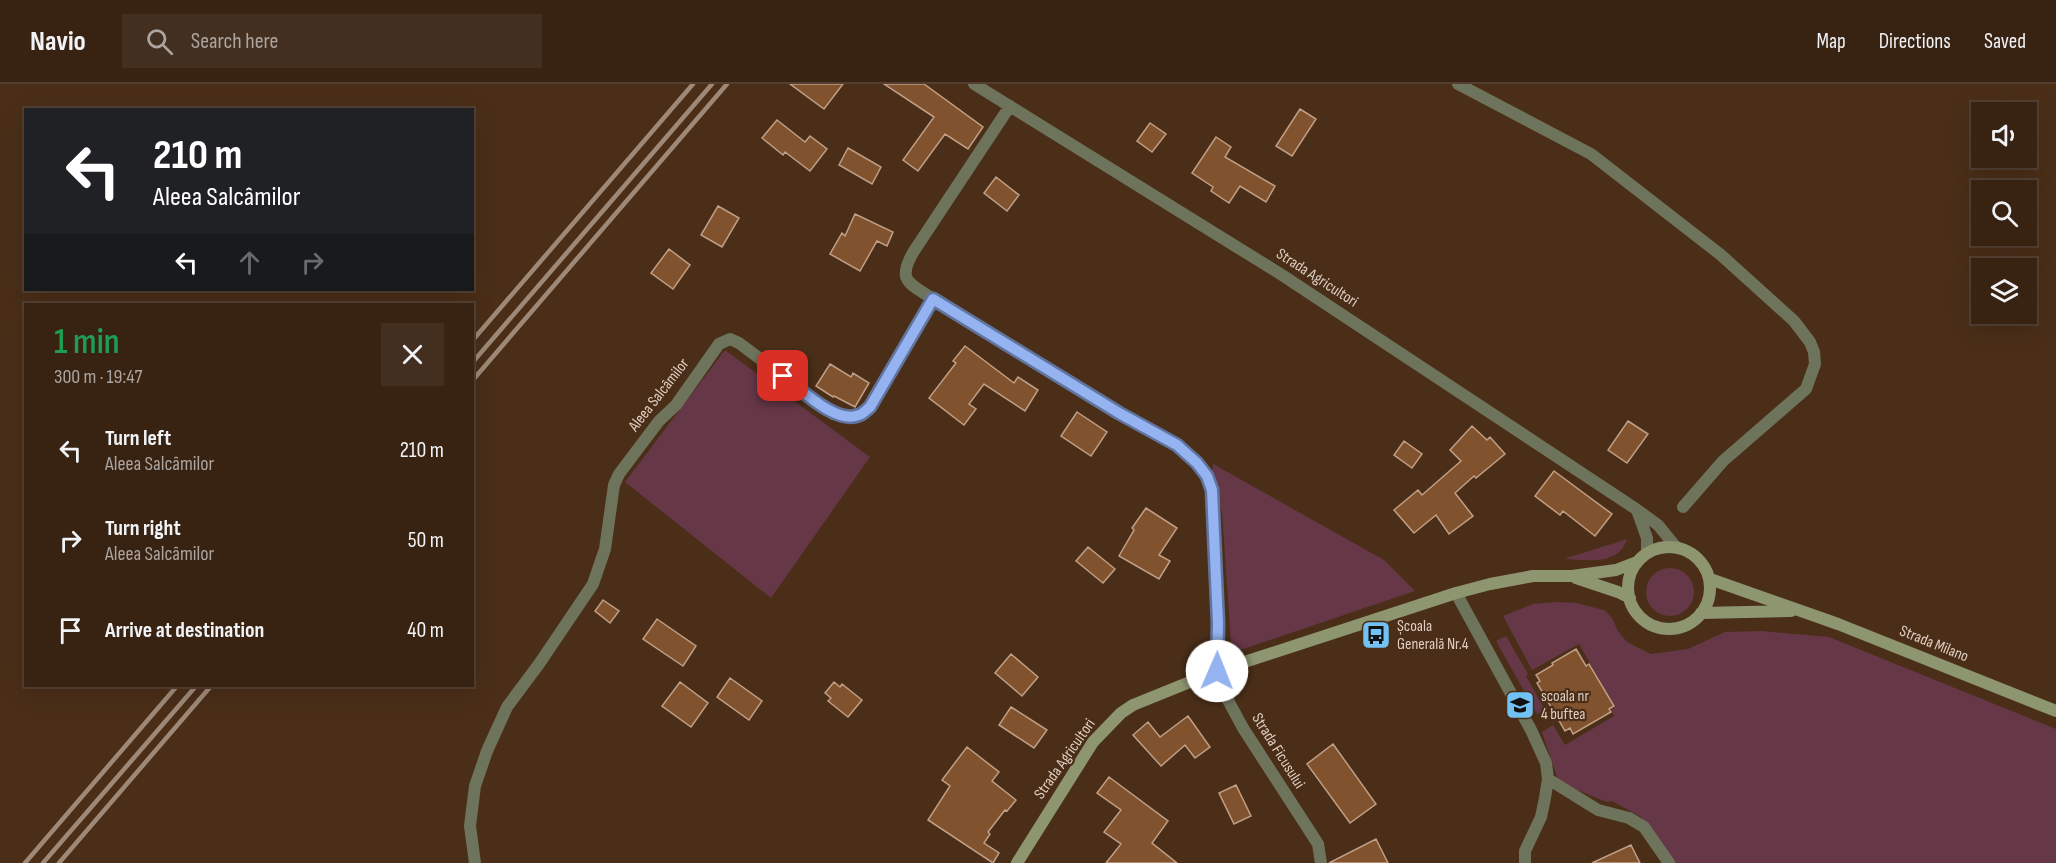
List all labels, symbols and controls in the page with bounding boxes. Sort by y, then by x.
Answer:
search box [122,14,542,68]
text: Navio [30,25,86,58]
icon: search [143,25,176,58]
text: Search here [191,28,278,55]
text: Map [1816,29,1846,54]
text: Directions [1879,29,1951,54]
text: Saved [1984,29,2026,54]
map controls [1971,102,2037,324]
button: sound [1971,102,2037,168]
text: 210 m [153,130,242,181]
icon: left [54,132,132,210]
button: search [1971,180,2037,246]
text: Aleea Salcâmilor [153,181,300,213]
street label: Strada Agricultori [1273,245,1361,311]
icon: left [170,246,203,279]
icon: ahead [233,246,266,279]
icon: right [296,246,329,279]
button: layers [1971,258,2037,324]
text: 1 min [54,321,119,364]
button: close [381,323,444,386]
pin [757,350,808,401]
street label: Aleea Salcâmilor [624,354,694,436]
icon: arrive [766,359,799,392]
text: 300 m · 19:47 [54,365,142,389]
text: Turn left [105,425,171,452]
icon: left [54,434,87,467]
text: 210 m [400,437,444,464]
text: Aleea Salcâmilor [105,452,214,476]
text: Turn right [105,515,181,542]
icon: right [54,524,87,557]
text: 50 m [408,527,444,554]
text: Aleea Salcâmilor [105,542,214,566]
icon: arrive [54,614,87,647]
text: Arrive at destination [105,617,264,644]
text: 40 m [407,617,444,644]
place label: Școala Generală Nr.4 [1397,617,1469,654]
bus stop icon: Școala Generală Nr.4 [1360,619,1392,651]
street label: Strada Milano [1897,622,1971,666]
position arrow [1185,639,1249,703]
place label: scoala nr 4 buftea [1541,687,1589,724]
school or university icon: scoala nr 4 buftea [1504,689,1536,721]
street label: Strada Ficusului [1247,710,1309,792]
street label: Strada Agricultori [1030,715,1100,803]

